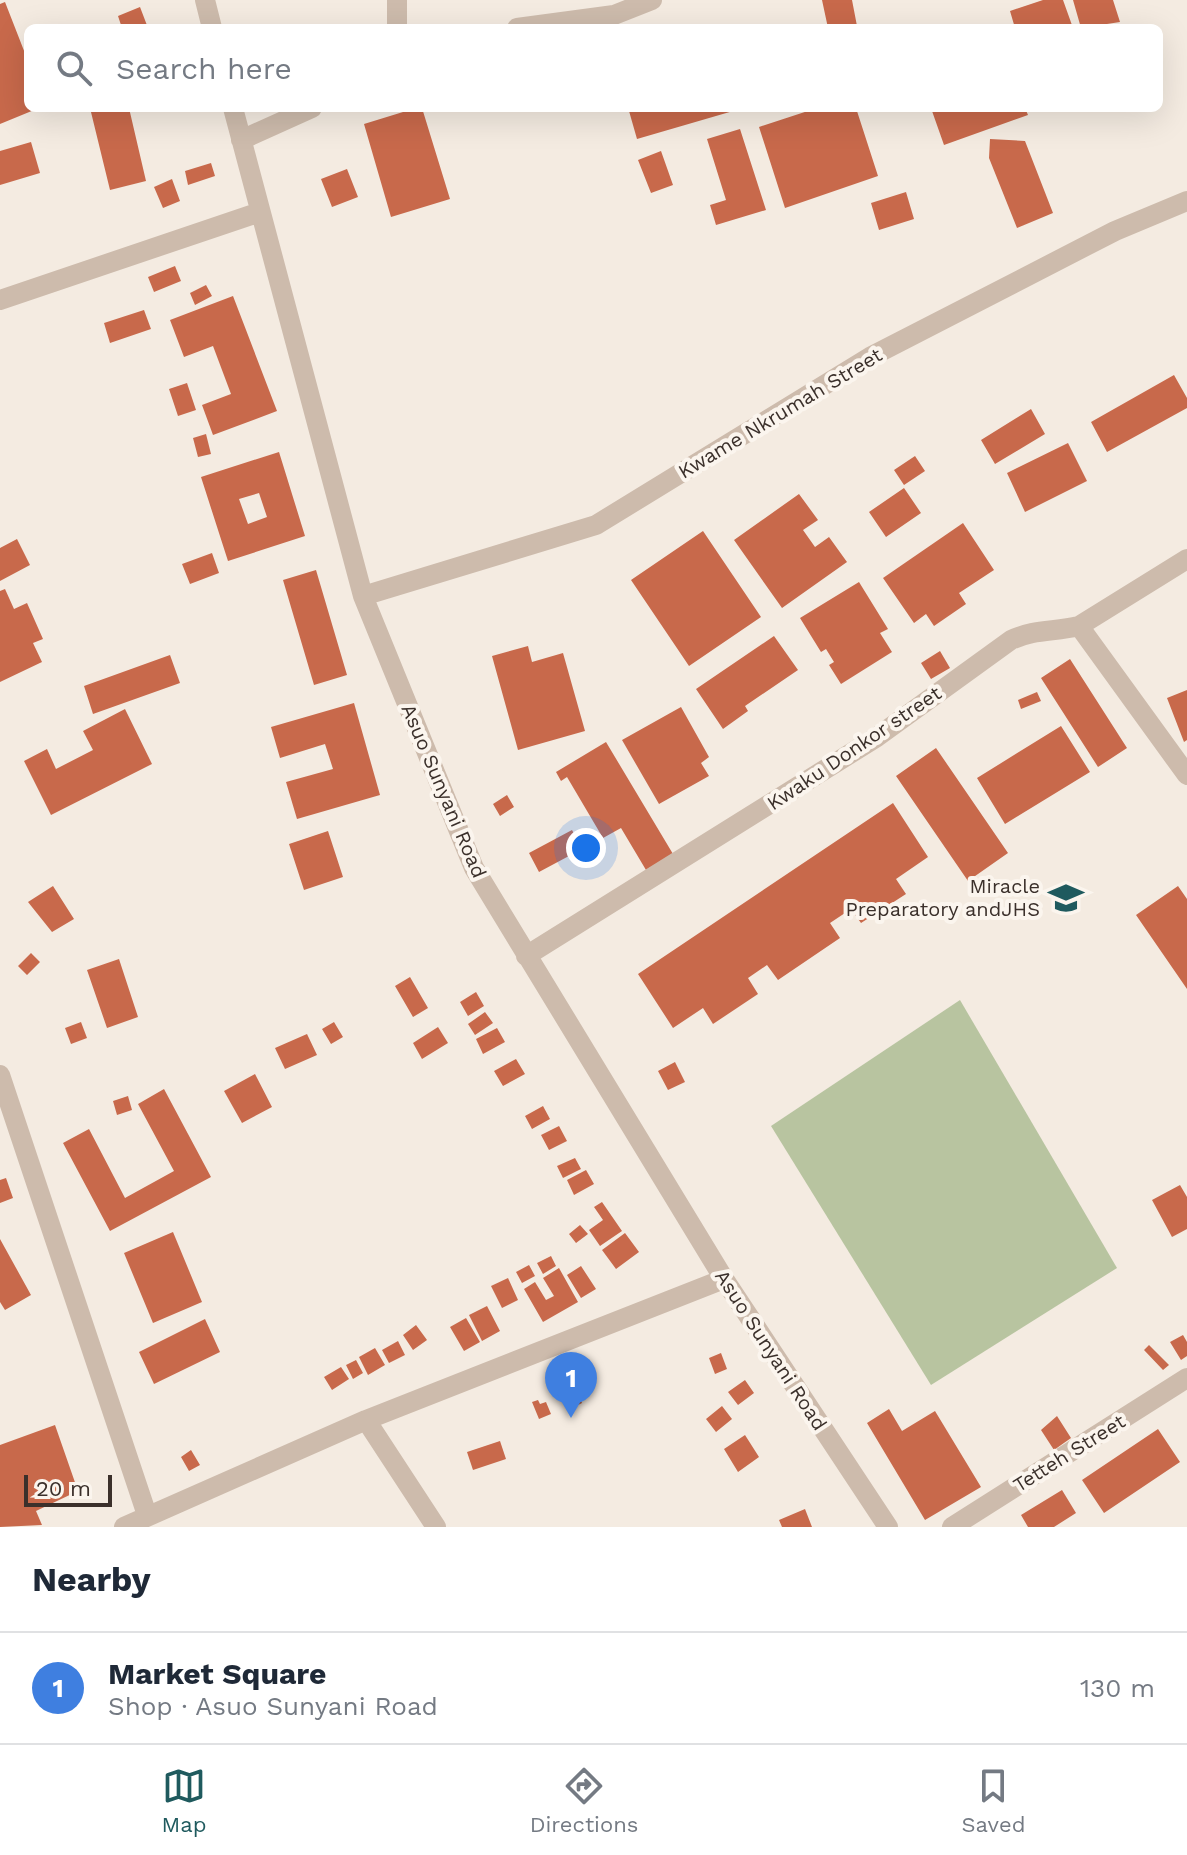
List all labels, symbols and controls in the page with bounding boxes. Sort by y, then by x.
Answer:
search box [24,24,1163,112]
icon: search [52,46,96,90]
text: Search here [116,51,292,86]
street label: Kwame Nkrumah Street [674,342,887,483]
street label: Kwaku Donkor street [762,680,946,815]
street label: Asuo Sunyani Road [396,700,492,882]
your location [566,828,606,868]
place label: Miracle Preparatory andJHS [846,874,1040,921]
school or university icon: Miracle Preparatory andJHS [1047,879,1085,917]
street label: Asuo Sunyani Road [710,1265,832,1435]
pin: 1 [545,1352,597,1418]
street label: Tetteh Street [1009,1409,1130,1497]
scale bar [24,1471,112,1507]
text: 20 m [36,1476,91,1501]
text: Nearby [32,1559,151,1599]
text: Market Square [108,1656,326,1691]
text: 1 [52,1673,64,1703]
text: 130 m [1080,1673,1155,1703]
text: Shop · Asuo Sunyani Road [108,1691,438,1721]
tab: Map [162,1764,206,1837]
tab: Directions [530,1764,638,1837]
tab: Saved [962,1764,1025,1837]

